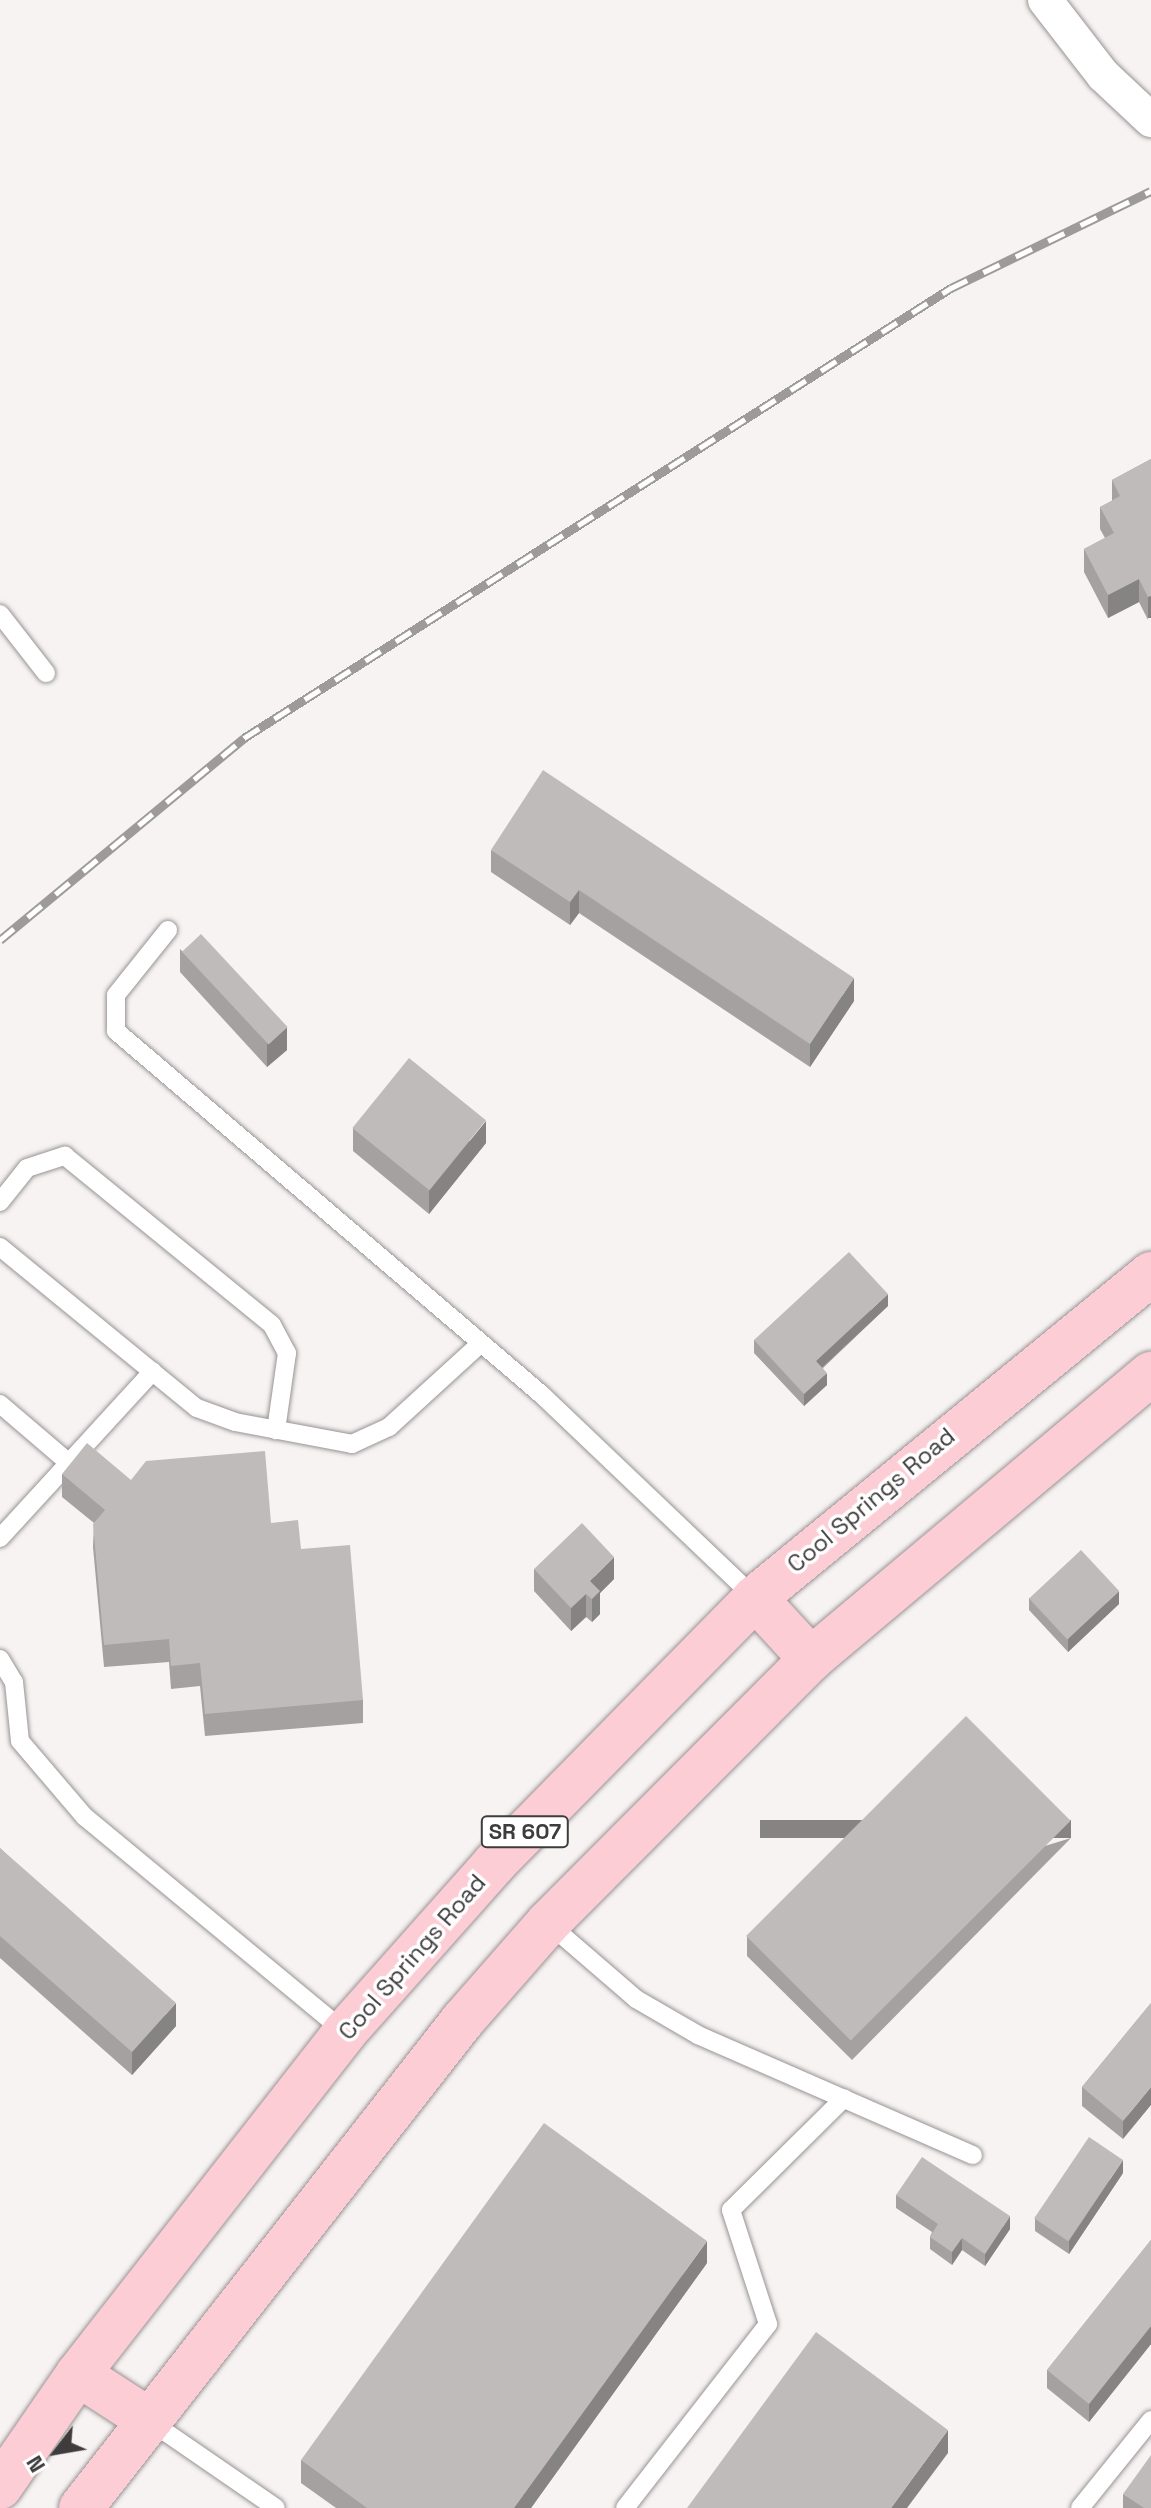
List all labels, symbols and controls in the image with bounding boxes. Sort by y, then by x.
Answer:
street label: Cool Springs Road [781,1421,961,1579]
road number: SR 607 [479,1814,571,1850]
street label: Cool Springs Road [332,1868,492,2046]
north arrow [16,2412,96,2492]
text: N [20,2451,51,2478]

